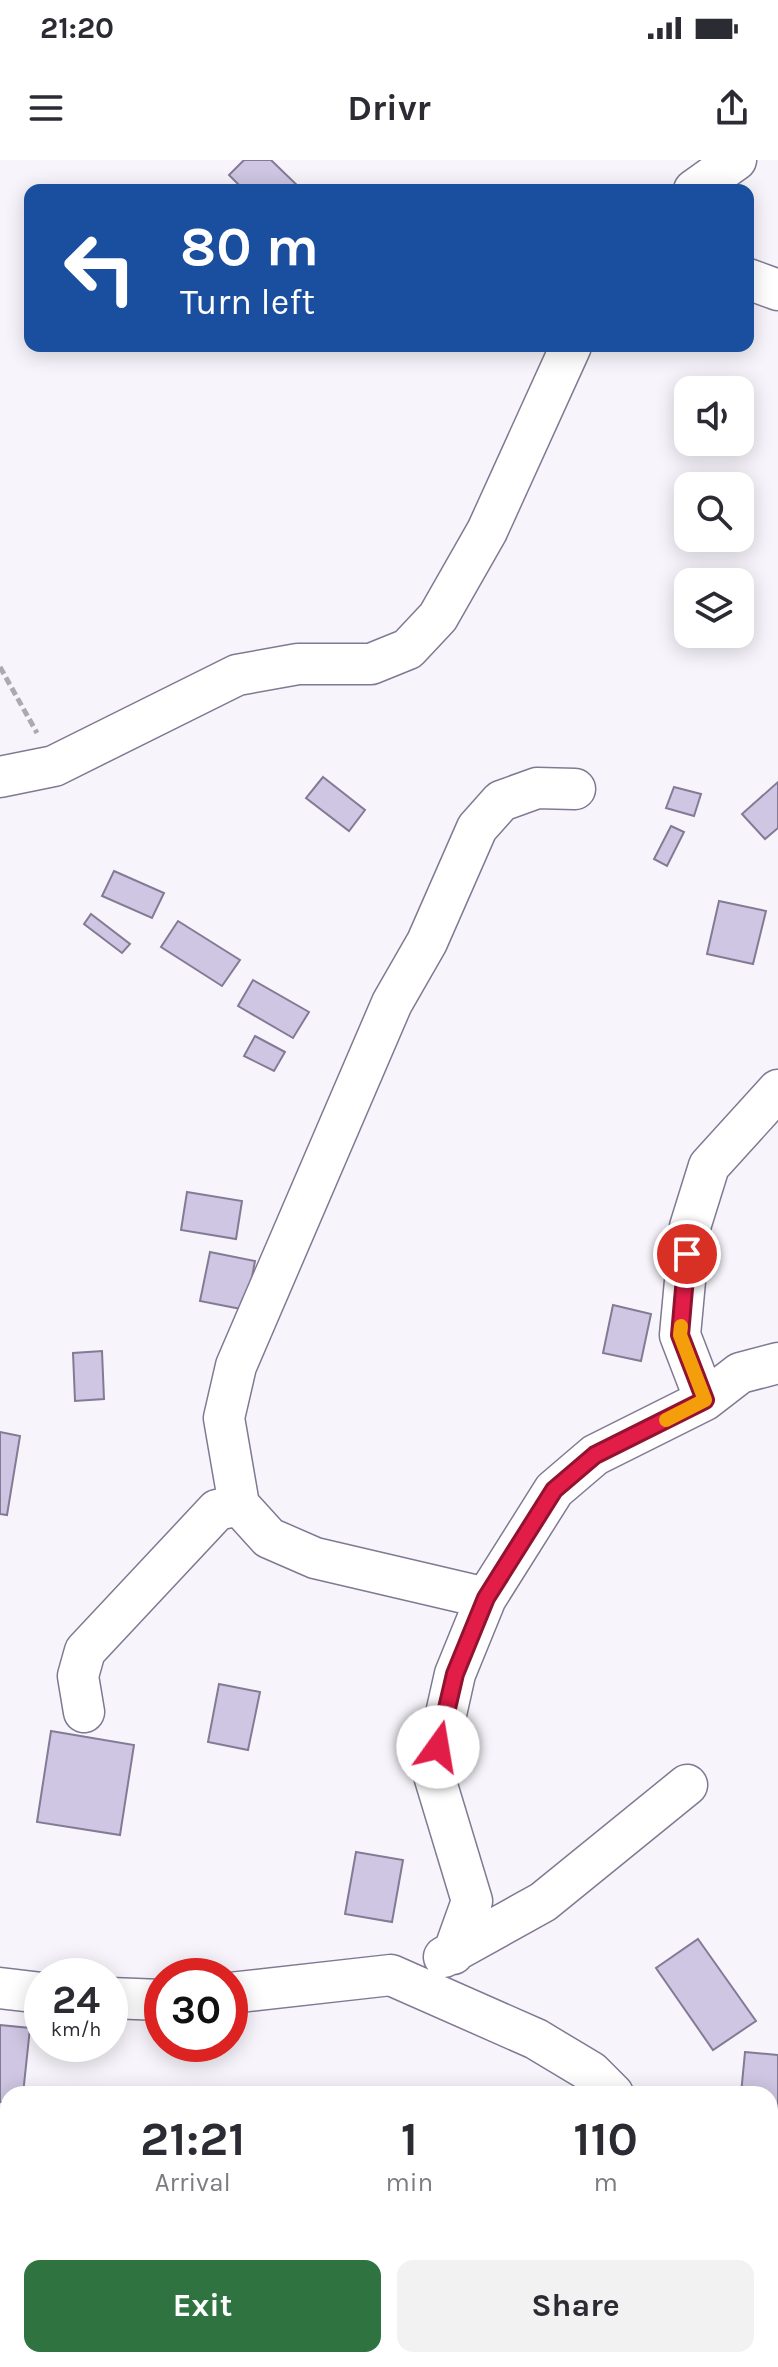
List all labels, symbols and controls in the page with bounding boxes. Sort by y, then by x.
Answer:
text: 21:20 [40,10,114,46]
icon: menu [24,86,68,130]
icon: share [710,86,754,130]
text: Drivr [347,87,431,129]
text: 80 m [180,214,319,279]
icon: left [48,216,152,320]
text: Turn left [180,281,315,323]
map controls [674,376,754,648]
button: sound [674,376,754,456]
button: search [674,472,754,552]
button: layers [674,568,754,648]
pin [653,1220,721,1288]
icon: arrive [665,1232,709,1276]
position arrow [396,1705,480,1789]
speed limit sign: 30 [144,1958,248,2062]
text: 24 [52,1976,100,2023]
text: km/h [51,2018,101,2041]
text: 21:21 [140,2111,245,2167]
text: 1 [401,2111,418,2167]
text: 110 [573,2111,638,2167]
text: Arrival [155,2167,231,2198]
text: min [385,2167,433,2198]
text: m [593,2167,618,2198]
button: Exit [24,2260,381,2352]
button: Share [397,2260,754,2352]

